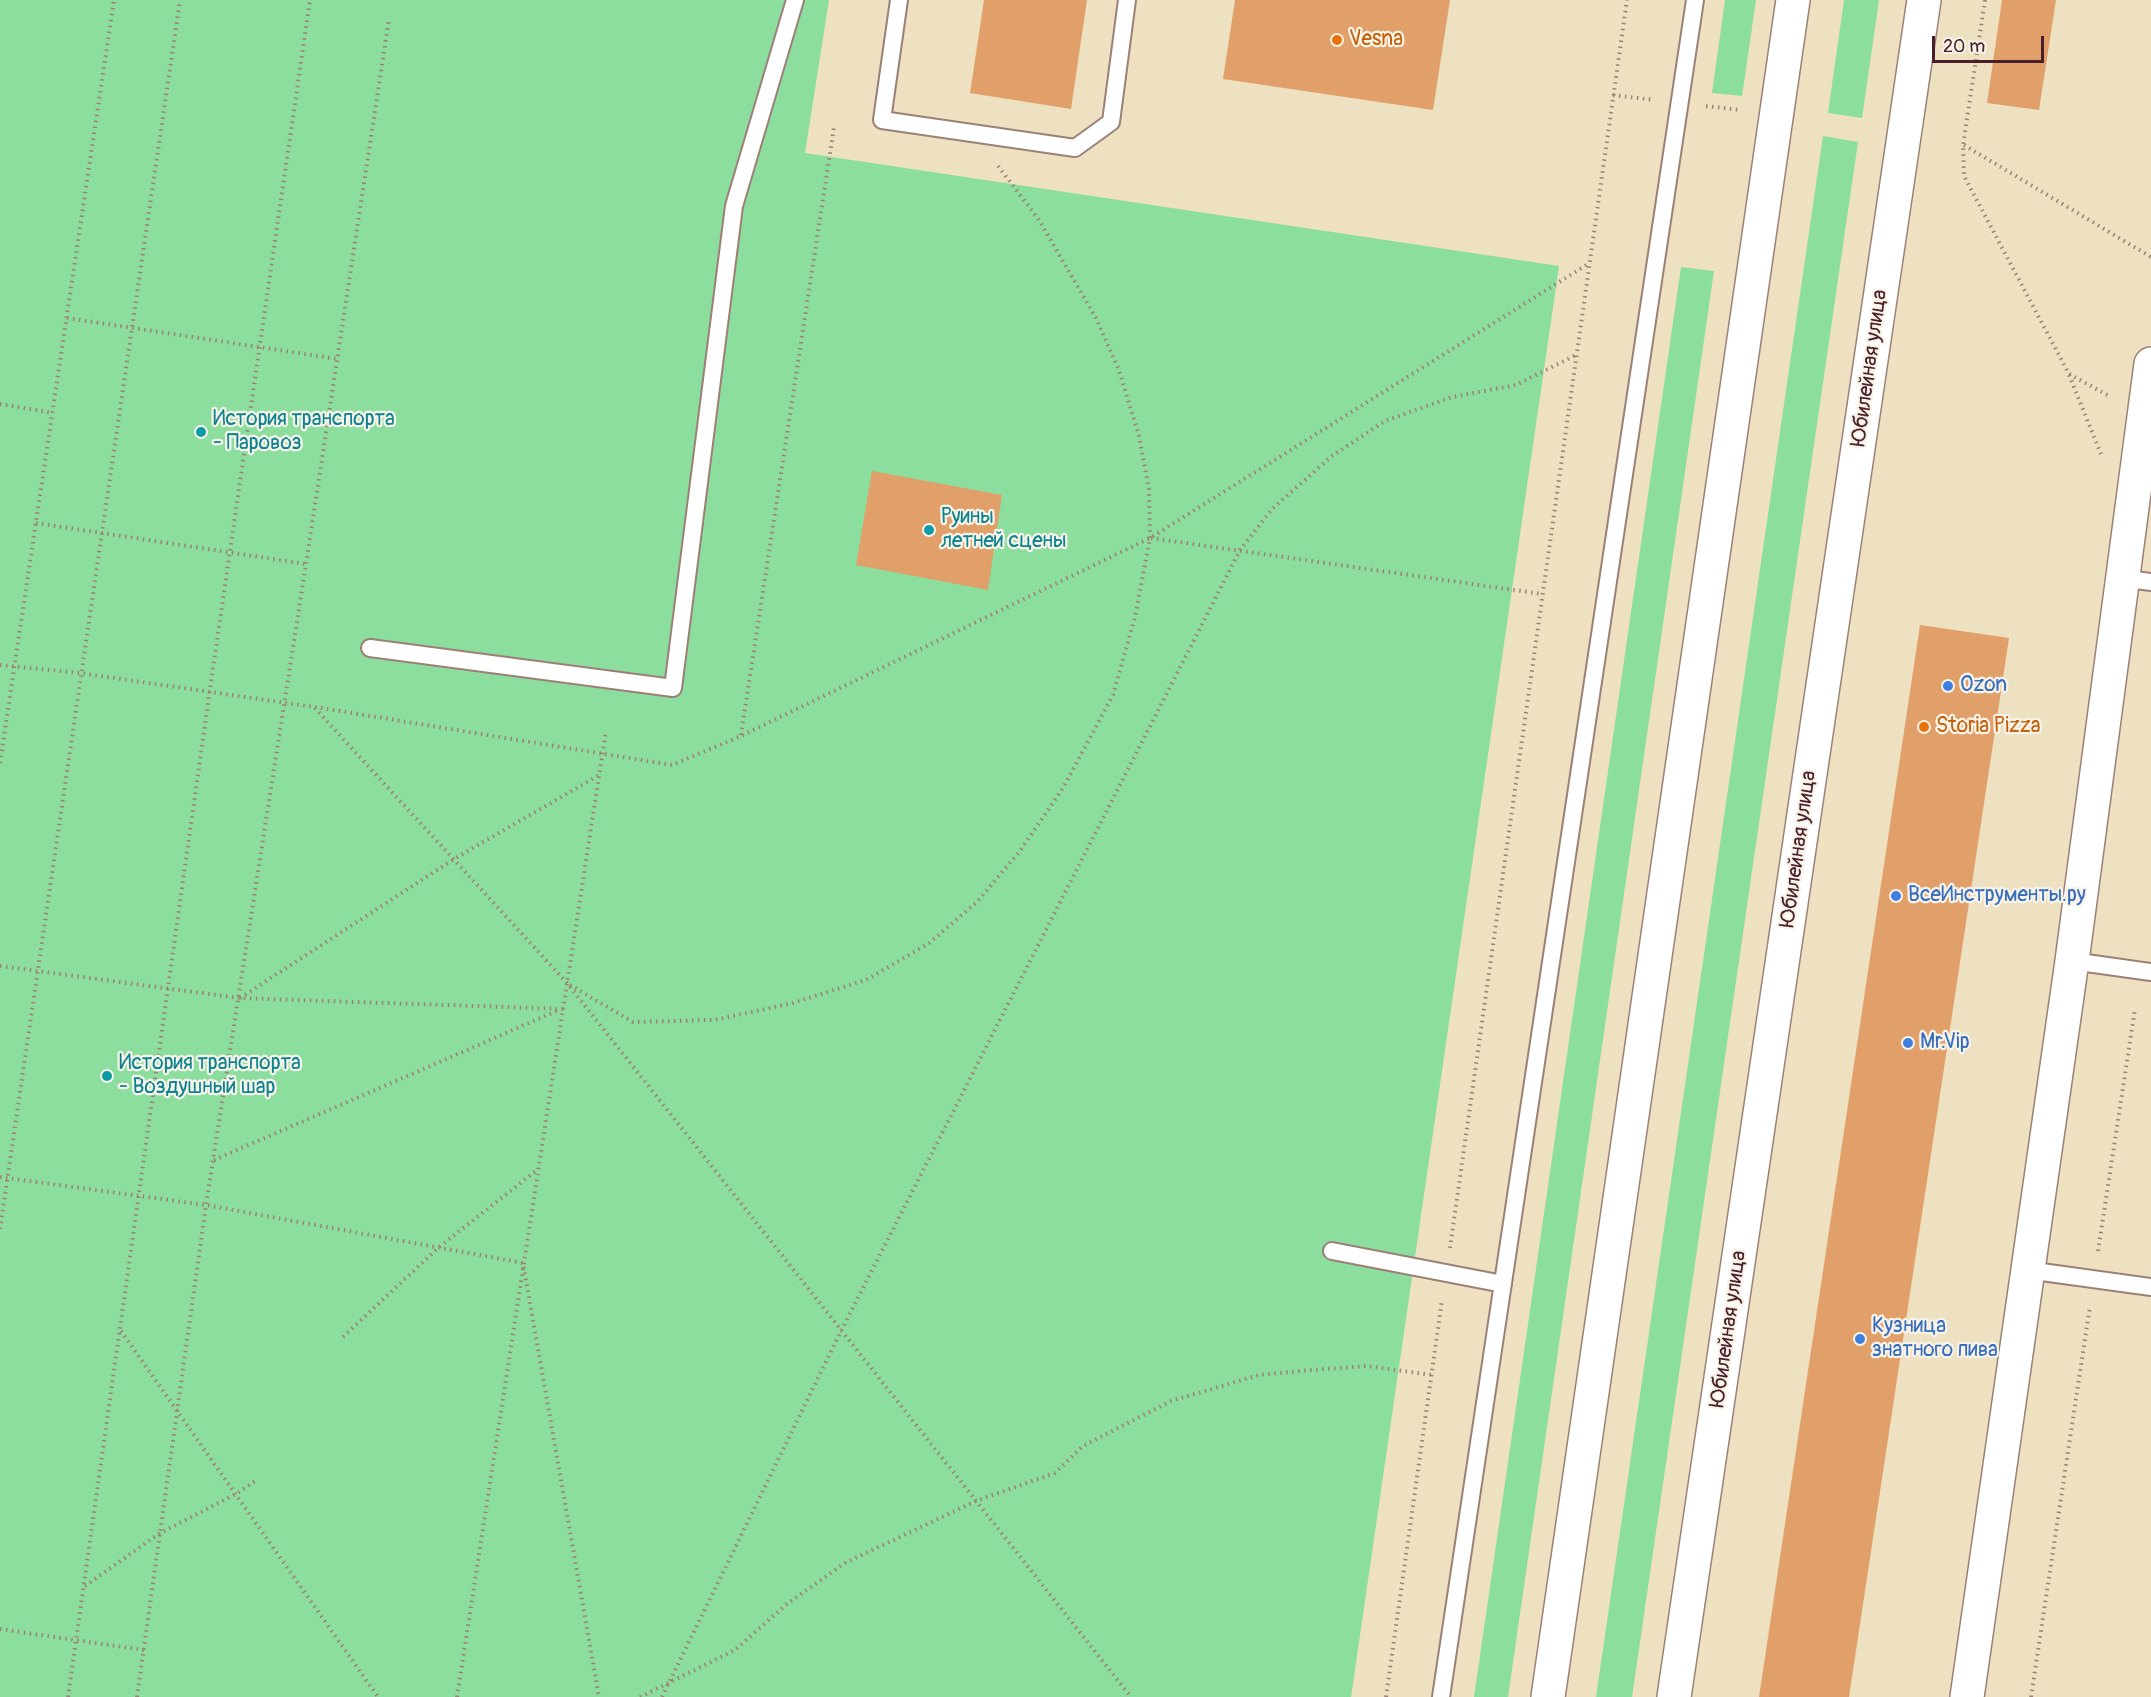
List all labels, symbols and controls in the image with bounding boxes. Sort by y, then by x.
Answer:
scale bar [1935,24,2048,62]
place label: Vesna [1349,27,1403,53]
marker: Vesna [1330,33,1344,47]
text: 20 m [1943,35,1985,58]
street label: Юбилейная улица [1847,288,1893,448]
place label: История транспорта - Паровоз [213,407,395,457]
marker: История транспорта - Паровоз [194,425,208,439]
place label: Руины летней сцены [941,505,1067,555]
marker: Руины летней сцены [922,523,936,537]
place label: Ozon [1960,673,2007,699]
marker: Ozon [1941,679,1955,693]
place label: Storia Pizza [1936,714,2041,740]
marker: Storia Pizza [1917,720,1931,734]
street label: Юбилейная улица [1776,769,1822,929]
place label: ВсеИнструменты.ру [1908,883,2086,909]
marker: ВсеИнструменты.ру [1889,889,1903,903]
place label: Mr.Vip [1920,1030,1970,1056]
marker: Mr.Vip [1901,1036,1915,1050]
place label: История транспорта - Воздушный шар [119,1051,301,1101]
marker: История транспорта - Воздушный шар [100,1069,114,1083]
street label: Юбилейная улица [1706,1249,1752,1409]
place label: Кузница знатного пива [1872,1314,1998,1364]
marker: Кузница знатного пива [1853,1332,1867,1346]

